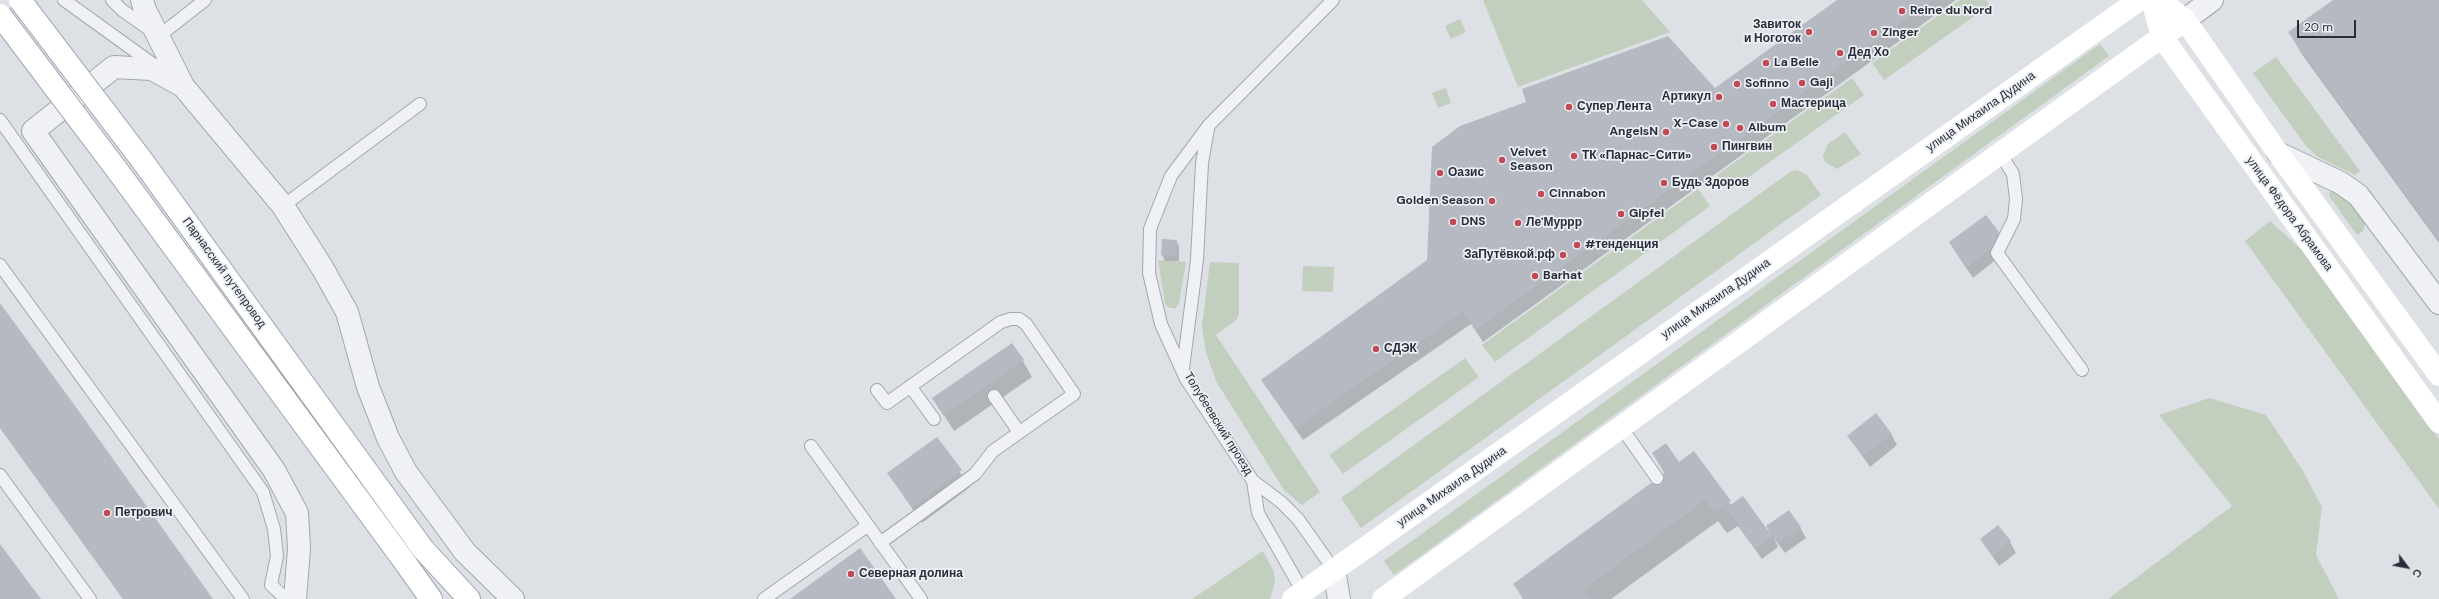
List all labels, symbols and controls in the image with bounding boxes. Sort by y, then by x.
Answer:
place label: Reine du Nord [1910,4,1992,18]
marker: Reine du Nord [1897,6,1907,16]
scale bar [2299,12,2358,38]
place label: Завиток и Ноготок [1744,18,1801,46]
text: 20 m [2304,19,2333,35]
place label: Zinger [1882,26,1919,40]
marker: Завиток и Ноготок [1804,27,1814,37]
marker: Zinger [1869,28,1879,38]
place label: Дед Хо [1848,46,1889,60]
marker: Дед Хо [1835,48,1845,58]
place label: La Belle [1774,56,1819,70]
marker: La Belle [1761,58,1771,68]
street label: улица Михаила Дудина [1924,69,2038,155]
place label: Gaji [1810,76,1833,90]
place label: Sofinno [1745,77,1789,91]
marker: Gaji [1797,78,1807,88]
marker: Sofinno [1732,79,1742,89]
place label: Артикул [1662,90,1711,104]
marker: Артикул [1714,92,1724,102]
place label: Мастерица [1781,97,1846,111]
marker: Мастерица [1768,99,1778,109]
place label: Супер Лента [1577,100,1651,114]
marker: Супер Лента [1564,102,1574,112]
place label: X-Case [1674,117,1718,131]
marker: X-Case [1721,119,1731,129]
place label: Album [1748,121,1786,135]
marker: Album [1735,123,1745,133]
place label: AngelsN [1610,125,1658,139]
marker: AngelsN [1661,127,1671,137]
place label: Пингвин [1722,140,1772,154]
marker: Пингвин [1709,142,1719,152]
place label: Velvet Season [1510,146,1553,174]
place label: ТК «Парнас-Сити» [1582,149,1691,163]
marker: ТК «Парнас-Сити» [1569,151,1579,161]
street label: улица Фёдора Абрамова [2243,154,2335,274]
marker: Velvet Season [1497,155,1507,165]
place label: Оазис [1448,166,1484,180]
marker: Оазис [1435,168,1445,178]
place label: Будь Здоров [1672,176,1749,190]
marker: Будь Здоров [1659,178,1669,188]
place label: Cinnabon [1549,187,1606,201]
marker: Cinnabon [1536,189,1546,199]
place label: Golden Season [1396,194,1484,208]
marker: Golden Season [1487,196,1497,206]
place label: Gipfel [1629,207,1664,221]
marker: Gipfel [1616,209,1626,219]
street label: Парнасский путепровод [179,215,269,331]
place label: DNS [1461,215,1485,229]
place label: Ле'Муррр [1526,216,1582,230]
marker: DNS [1448,217,1458,227]
marker: Ле'Муррр [1513,218,1523,228]
place label: #тенденция [1585,238,1658,252]
marker: #тенденция [1572,240,1582,250]
place label: ЗаПутёвкой.рф [1464,248,1555,262]
marker: ЗаПутёвкой.рф [1558,250,1568,260]
street label: улица Михаила Дудина [1659,256,1773,342]
place label: Barhat [1543,269,1582,283]
marker: Barhat [1530,271,1540,281]
place label: СДЭК [1384,342,1417,356]
marker: СДЭК [1371,344,1381,354]
street label: Толубеевский проезд [1180,370,1256,478]
street label: улица Михаила Дудина [1395,444,1509,530]
place label: Петрович [115,506,172,520]
marker: Петрович [102,508,112,518]
north arrow [2387,547,2427,587]
text: С [2409,566,2425,580]
place label: Северная долина [859,567,963,581]
marker: Северная долина [846,569,856,579]

